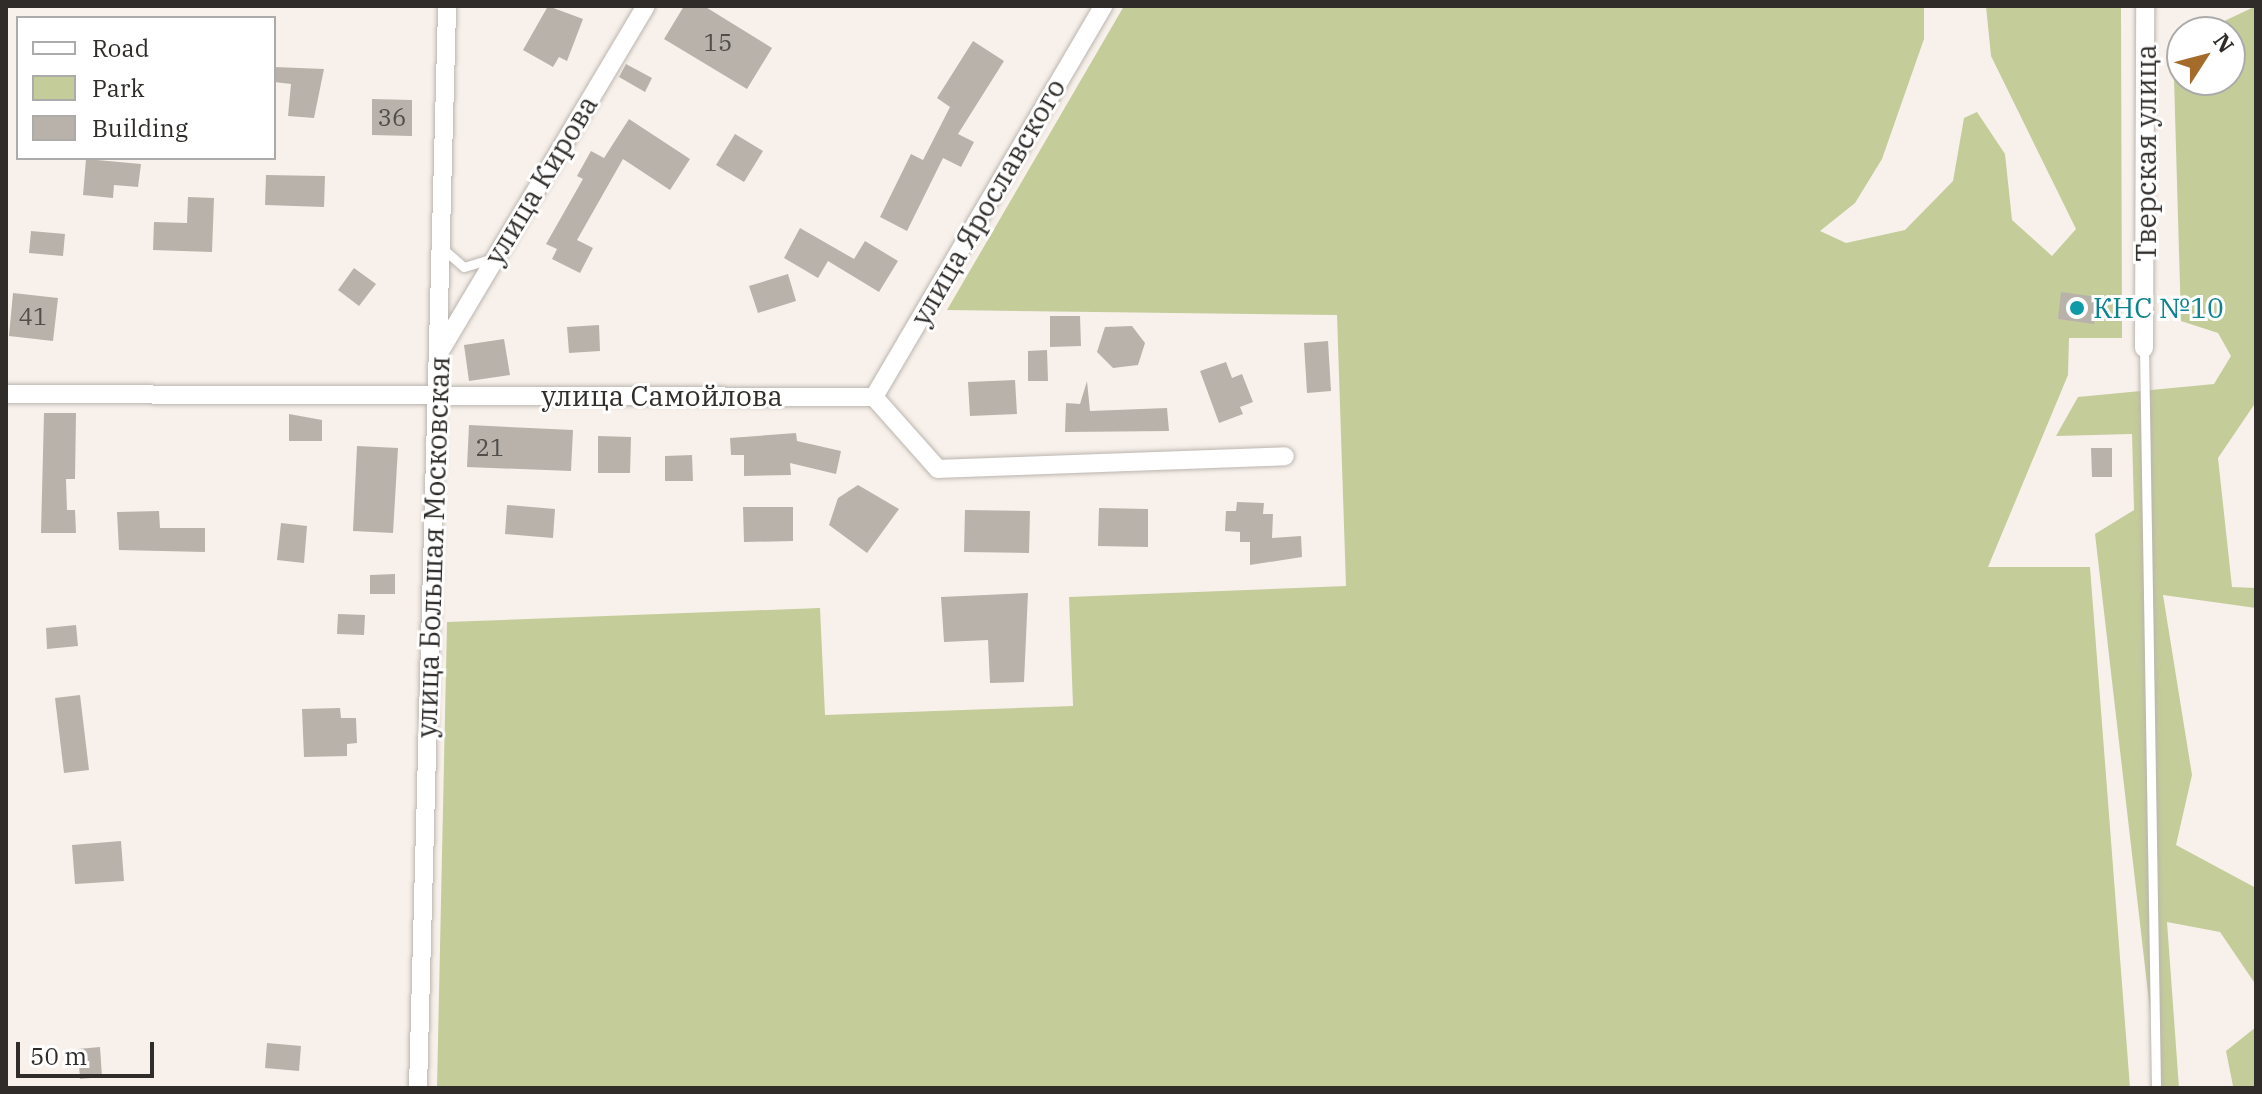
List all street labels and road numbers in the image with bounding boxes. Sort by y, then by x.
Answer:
street label: Тверская улица [2129,44,2163,262]
street label: улица Ярославского [904,73,1072,331]
street label: улица Кирова [477,89,605,271]
street label: улица Большая Московская [410,356,456,738]
street label: улица Самойлова [541,379,783,413]

